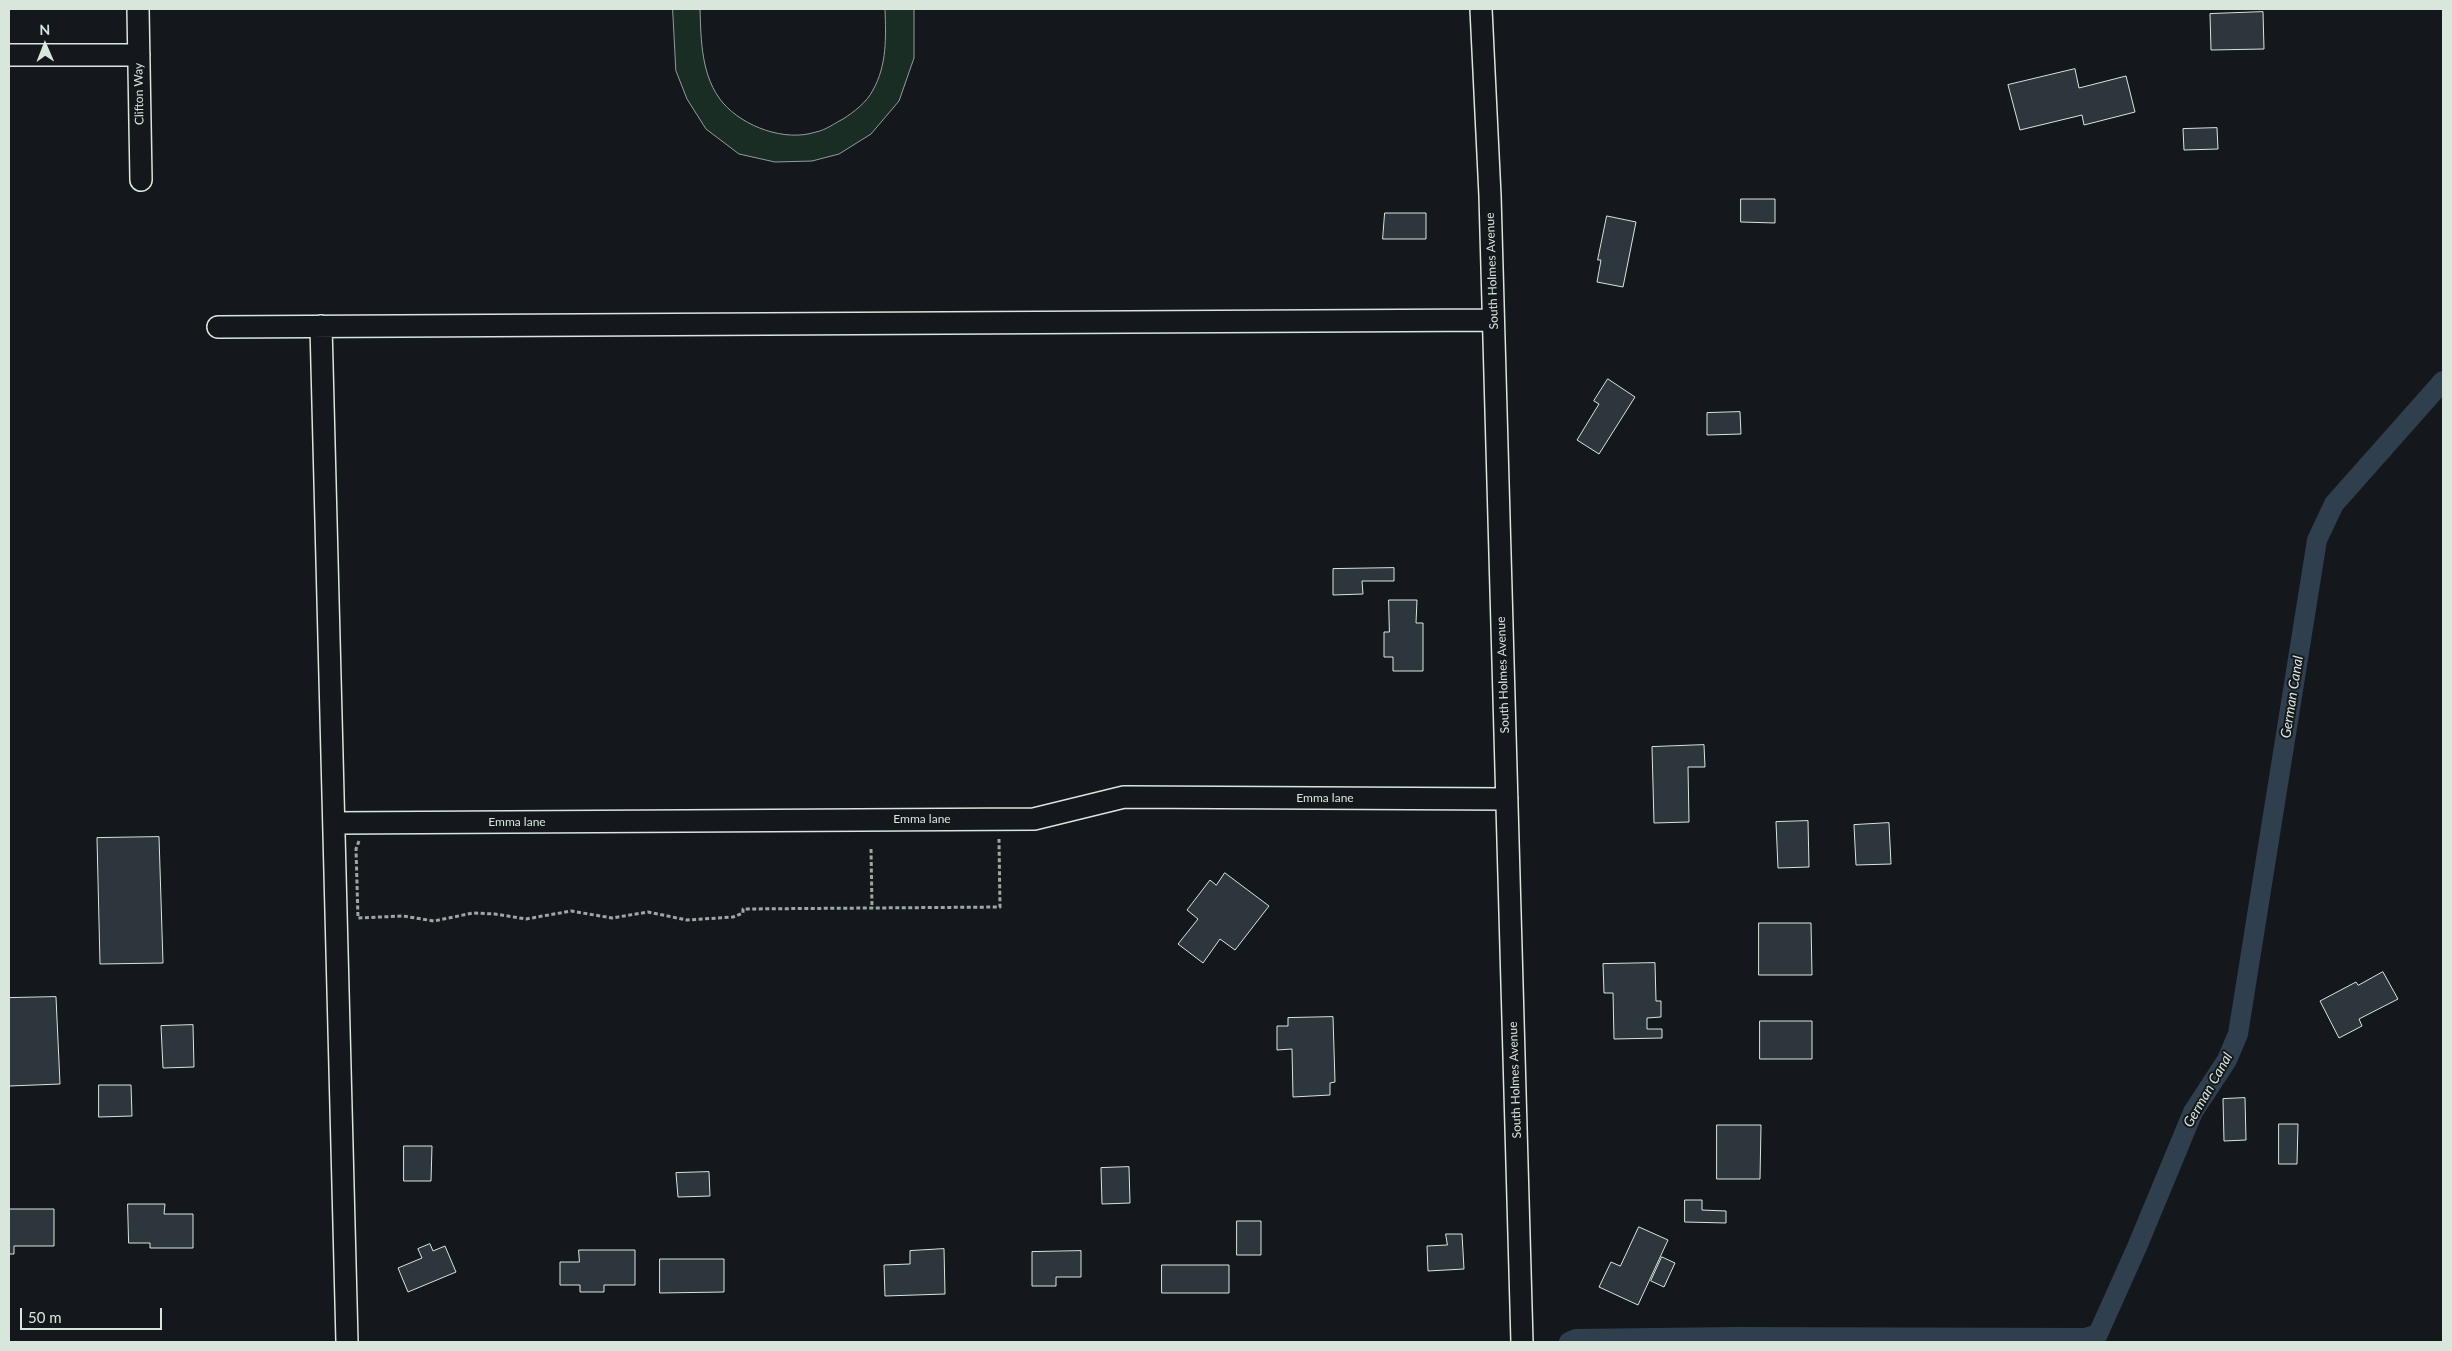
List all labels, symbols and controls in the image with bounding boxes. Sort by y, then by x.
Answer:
north arrow [20,20,70,70]
text: N [39,21,50,38]
street label: Clifton Way [131,63,147,125]
street label: South Holmes Avenue [1483,212,1501,330]
street label: South Holmes Avenue [1494,616,1512,734]
water label: German Canal [2277,655,2307,739]
street label: Emma lane [1296,791,1354,805]
street label: Emma lane [893,812,951,826]
street label: Emma lane [488,815,546,829]
street label: South Holmes Avenue [1506,1021,1524,1139]
water label: German Canal [2180,1050,2236,1130]
scale bar [22,1298,165,1330]
text: 50 m [28,1308,62,1326]

